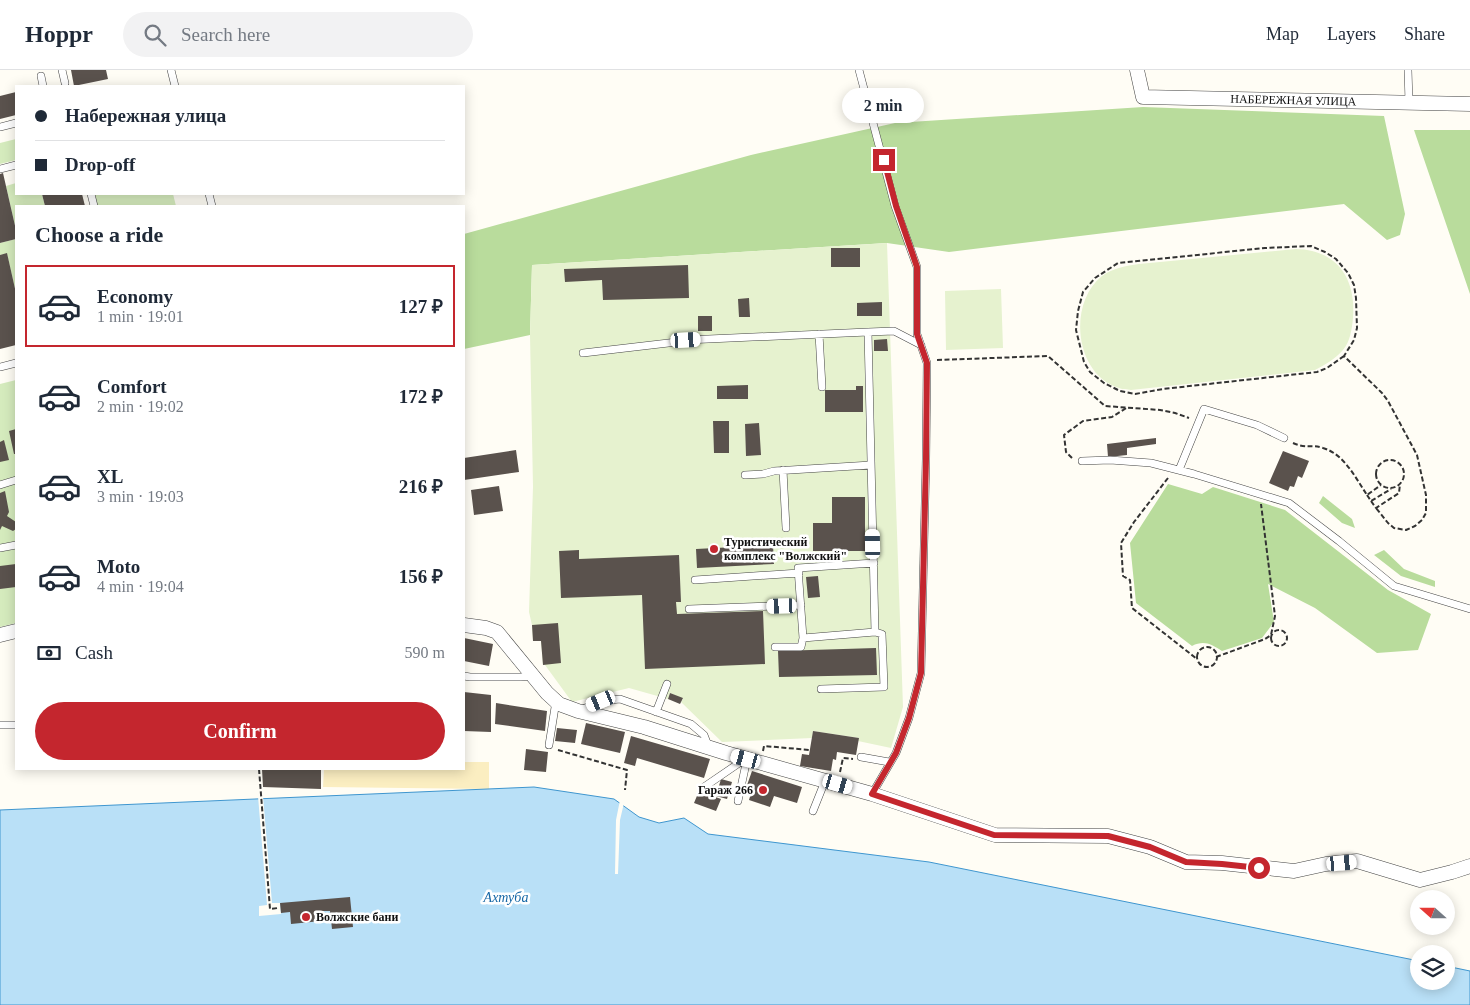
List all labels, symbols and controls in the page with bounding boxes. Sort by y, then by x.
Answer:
search box [123,12,473,57]
text: Hoppr [25,21,93,47]
icon: search [141,21,169,49]
text: Search here [181,24,270,45]
text: Map [1266,24,1299,44]
text: Layers [1327,24,1376,44]
text: Share [1404,24,1445,44]
callout: 2 min [843,88,925,122]
street label: НАБЕРЕЖНАЯ УЛИЦА [1230,92,1357,109]
text: 2 min [864,97,902,114]
text: Набережная улица [65,105,226,126]
route end [873,149,895,171]
text: Drop-off [65,154,135,175]
text: Choose a ride [35,222,163,247]
icon: car [37,284,82,329]
text: Economy [97,286,173,307]
text: 127 ₽ [399,296,443,317]
text: 1 min · 19:01 [97,308,184,325]
car [670,332,701,348]
icon: car [37,374,82,419]
text: Comfort [97,376,167,397]
text: 172 ₽ [399,386,443,407]
text: 2 min · 19:02 [97,398,184,415]
icon: car [37,464,82,509]
text: XL [97,466,123,487]
text: 216 ₽ [399,476,443,497]
text: 3 min · 19:03 [97,488,184,505]
car [865,529,880,559]
place label: Туристический комплекс "Волжский" [724,535,847,563]
marker: Туристический комплекс "Волжский" [708,543,720,555]
icon: car [37,554,82,599]
text: Moto [97,556,140,577]
text: 156 ₽ [399,566,443,587]
text: 4 min · 19:04 [97,578,184,595]
car [766,598,797,614]
icon: cash [35,639,63,667]
text: Cash [75,642,113,663]
text: 590 m [405,644,445,661]
car [584,688,617,714]
button: Confirm [35,702,445,760]
car [729,748,762,770]
car [821,773,854,795]
place label: Гараж 266 [698,783,753,797]
marker: Гараж 266 [757,784,769,796]
car [1326,854,1357,872]
route start [1248,857,1270,879]
water label: Ахтуба [483,890,528,905]
north arrow [1410,890,1455,935]
map controls [1410,890,1455,990]
place label: Волжские бани [316,910,398,924]
marker: Волжские бани [300,911,312,923]
button: layers [1410,945,1455,990]

